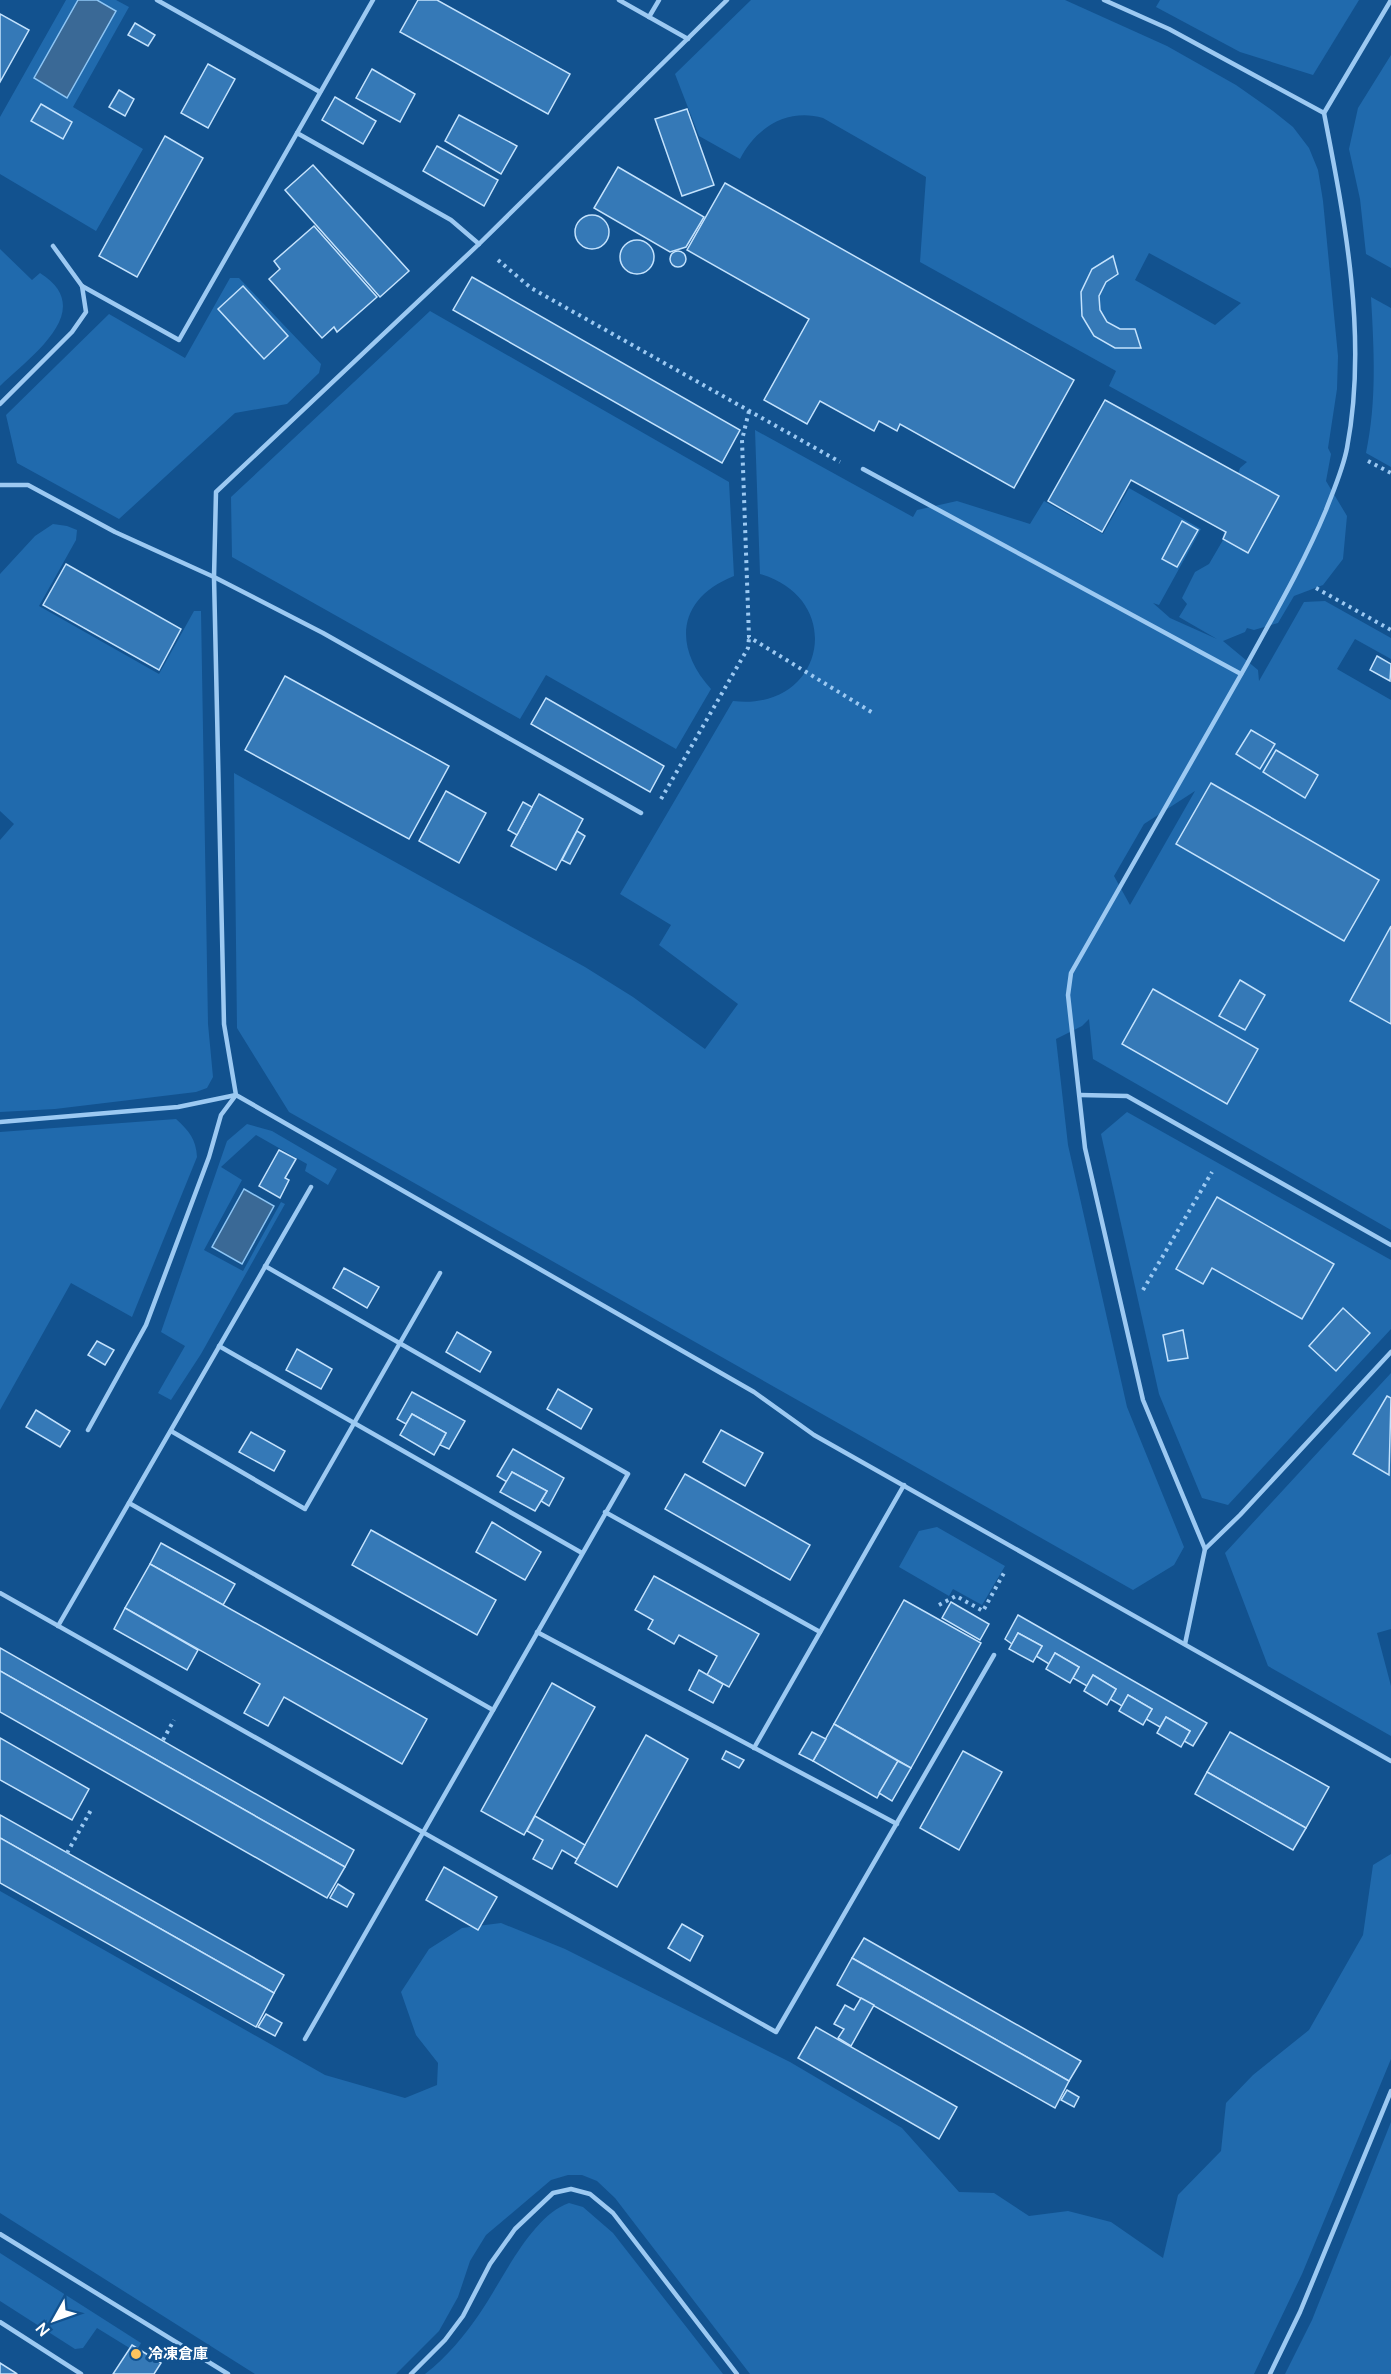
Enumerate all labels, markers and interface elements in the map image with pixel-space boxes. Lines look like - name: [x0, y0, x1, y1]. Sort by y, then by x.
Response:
- north arrow: [24, 2290, 84, 2350]
- text: N: [30, 2318, 55, 2341]
- place label: 冷凍倉庫: [148, 2343, 208, 2364]
- marker: 冷凍倉庫: [129, 2347, 143, 2361]

